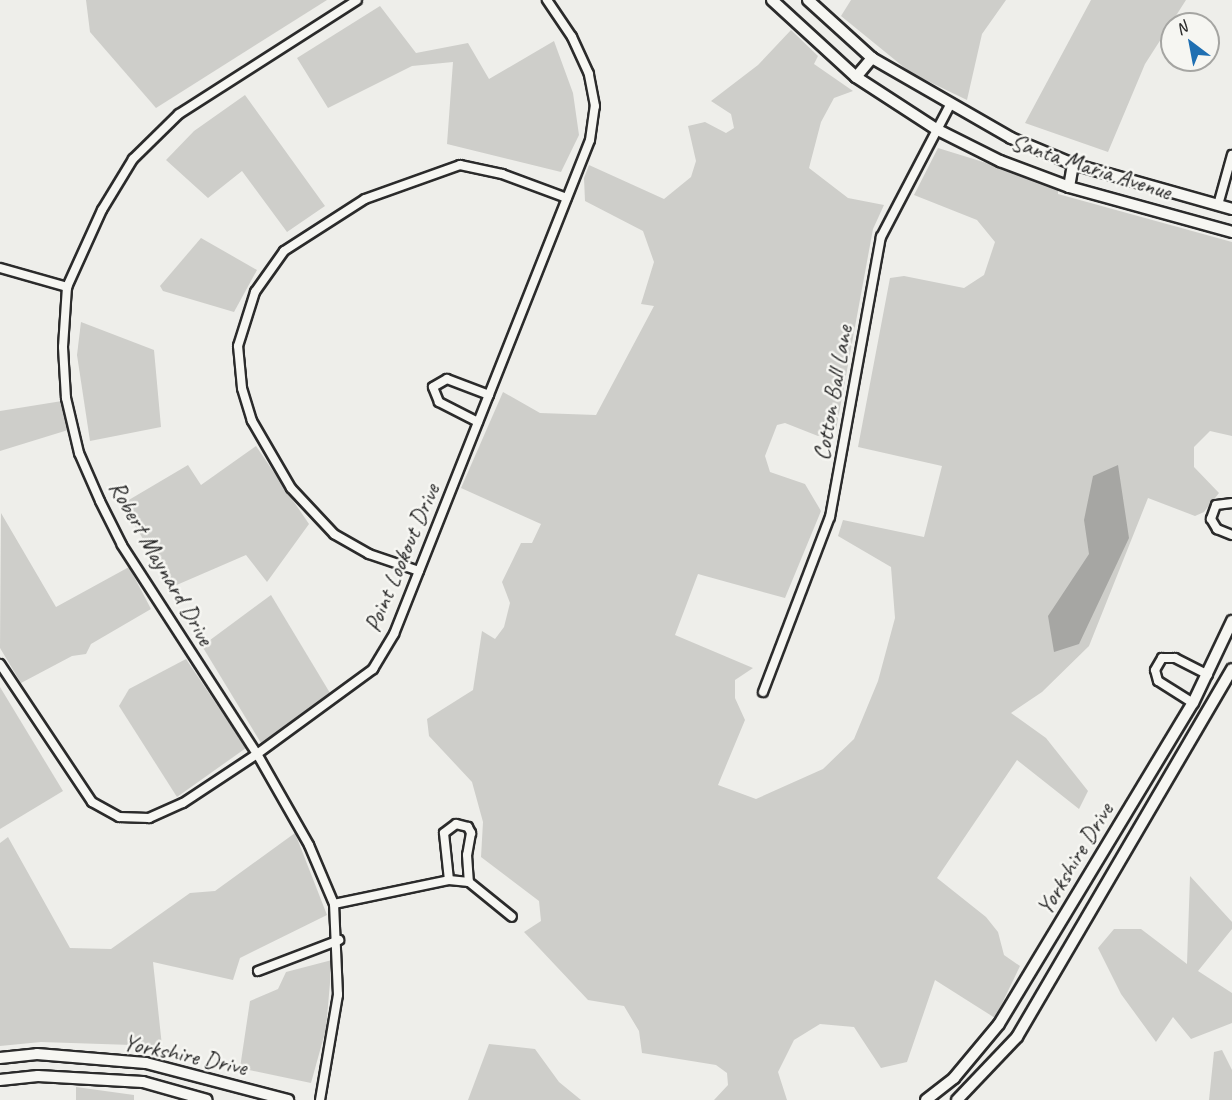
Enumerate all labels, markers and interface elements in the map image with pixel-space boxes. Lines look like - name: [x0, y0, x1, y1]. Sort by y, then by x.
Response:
- north arrow: [1160, 12, 1220, 72]
- text: N: [1172, 17, 1191, 40]
- street label: Santa Maria Avenue: [1007, 127, 1175, 207]
- street label: Cotton Ball Lane: [807, 323, 859, 463]
- street label: Robert Maynard Drive: [102, 476, 220, 650]
- street label: Point Lookout Drive: [358, 480, 446, 636]
- street label: Yorkshire Drive: [1030, 798, 1120, 920]
- street label: Yorkshire Drive: [121, 1028, 249, 1082]

